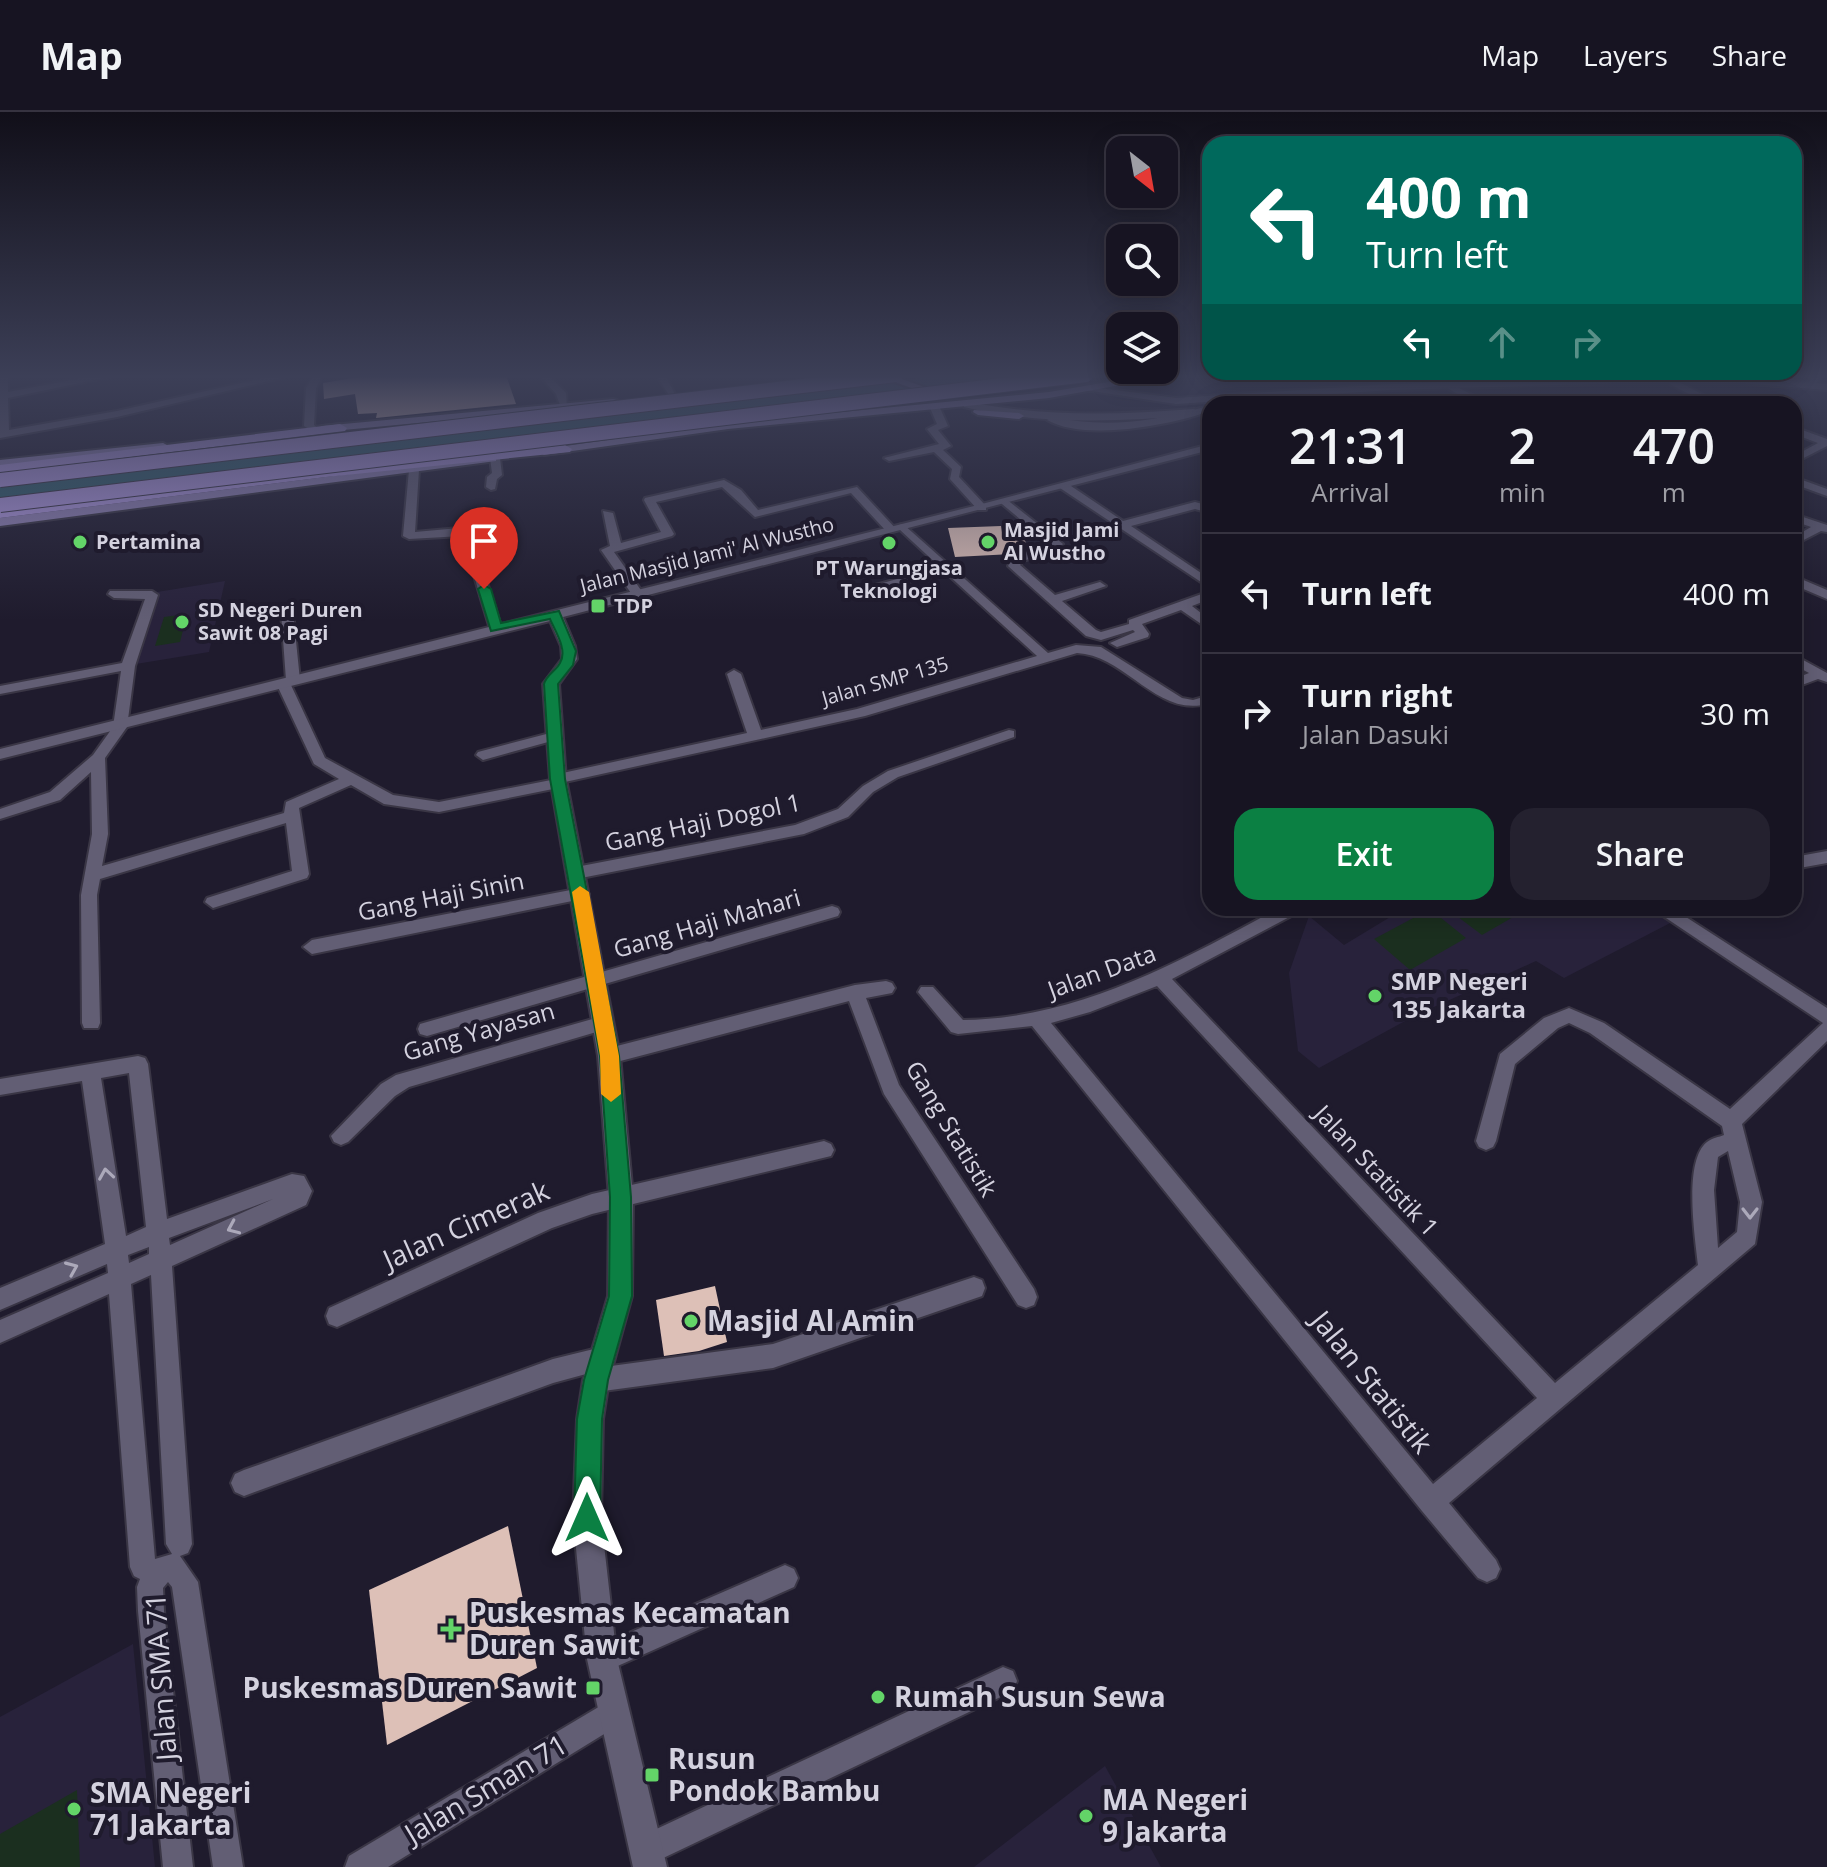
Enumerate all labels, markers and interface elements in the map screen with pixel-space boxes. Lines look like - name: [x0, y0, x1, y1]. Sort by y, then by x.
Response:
- text: Map: [40, 29, 123, 81]
- text: Map: [1481, 36, 1539, 74]
- text: Layers: [1583, 36, 1668, 74]
- text: Share: [1712, 36, 1787, 74]
- north arrow: [1106, 136, 1178, 208]
- map controls: [1106, 136, 1178, 384]
- text: 400 m: [1366, 158, 1532, 234]
- icon: left: [1234, 168, 1338, 272]
- button: search: [1106, 224, 1178, 296]
- text: Turn left: [1366, 230, 1508, 279]
- button: layers: [1106, 312, 1178, 384]
- icon: left: [1396, 320, 1440, 364]
- icon: ahead: [1480, 320, 1524, 364]
- icon: right: [1564, 320, 1608, 364]
- text: 21:31: [1289, 413, 1412, 478]
- text: 2: [1509, 413, 1536, 478]
- text: 470: [1633, 413, 1715, 478]
- text: Arrival: [1311, 474, 1390, 510]
- text: min: [1499, 474, 1546, 510]
- text: m: [1662, 474, 1686, 510]
- pin: [450, 507, 518, 589]
- street label: Jalan Masjid Jami' Al Wustho: [575, 510, 837, 600]
- place label: Masjid Jami Al Wustho: [1004, 516, 1119, 566]
- icon: arrive: [462, 519, 506, 563]
- place label: Pertamina: [96, 528, 201, 555]
- marker: Pertamina: [71, 533, 89, 551]
- marker: Masjid Jami Al Wustho: [979, 533, 997, 551]
- marker: PT Warungjasa Teknologi: [880, 534, 898, 552]
- place label: PT Warungjasa Teknologi: [815, 554, 963, 604]
- icon: left: [1234, 571, 1278, 615]
- text: Turn left: [1302, 573, 1432, 614]
- text: 400 m: [1683, 573, 1770, 614]
- place label: TDP: [614, 592, 653, 619]
- place label: SD Negeri Duren Sawit 08 Pagi: [198, 596, 363, 646]
- marker: TDP: [589, 597, 607, 615]
- marker: SD Negeri Duren Sawit 08 Pagi: [173, 613, 191, 631]
- street label: Jalan SMP 135: [816, 650, 951, 712]
- text: Turn right: [1302, 675, 1453, 716]
- icon: right: [1234, 691, 1278, 735]
- text: 30 m: [1700, 693, 1770, 734]
- text: Jalan Dasuki: [1302, 716, 1449, 752]
- street label: Gang Haji Dogol 1: [602, 785, 804, 858]
- button: Exit: [1234, 808, 1494, 900]
- button: Share: [1510, 808, 1770, 900]
- street label: Gang Haji Sinin: [355, 863, 527, 928]
- street label: Gang Haji Mahari: [609, 880, 804, 965]
- street label: Jalan Data: [1041, 936, 1160, 1006]
- place label: SMP Negeri 135 Jakarta: [1391, 964, 1528, 1025]
- marker: SMP Negeri 135 Jakarta: [1366, 987, 1384, 1005]
- street label: Gang Yayasan: [399, 993, 558, 1068]
- street label: Gang Statistik: [899, 1054, 1006, 1203]
- street label: Jalan Statistik 1: [1306, 1096, 1447, 1243]
- one-way arrow: [98, 1167, 115, 1181]
- street label: Jalan Cimerak: [374, 1170, 555, 1279]
- one-way arrow: [1741, 1207, 1759, 1220]
- one-way arrow: [227, 1218, 241, 1234]
- one-way arrow: [64, 1262, 78, 1278]
- street label: Jalan Statistik: [1302, 1300, 1442, 1461]
- place label: Masjid Al Amin: [707, 1301, 915, 1339]
- marker: Masjid Al Amin: [682, 1312, 700, 1330]
- position arrow: [545, 1476, 629, 1560]
- street label: Jalan SMA 71: [135, 1592, 185, 1765]
- place label: Puskesmas Kecamatan Duren Sawit: [469, 1593, 791, 1663]
- marker: Puskesmas Kecamatan Duren Sawit: [440, 1618, 462, 1640]
- place label: Puskesmas Duren Sawit: [243, 1668, 577, 1706]
- place label: Rumah Susun Sewa: [894, 1677, 1166, 1715]
- marker: Puskesmas Duren Sawit: [584, 1679, 602, 1697]
- marker: Rumah Susun Sewa: [869, 1688, 887, 1706]
- street label: Jalan Sman 71: [395, 1725, 574, 1853]
- place label: Rusun Pondok Bambu: [668, 1739, 880, 1809]
- marker: Rusun Pondok Bambu: [643, 1766, 661, 1784]
- place label: SMA Negeri 71 Jakarta: [90, 1773, 251, 1843]
- place label: MA Negeri 9 Jakarta: [1102, 1780, 1248, 1850]
- marker: SMA Negeri 71 Jakarta: [65, 1800, 83, 1818]
- marker: MA Negeri 9 Jakarta: [1077, 1807, 1095, 1825]

